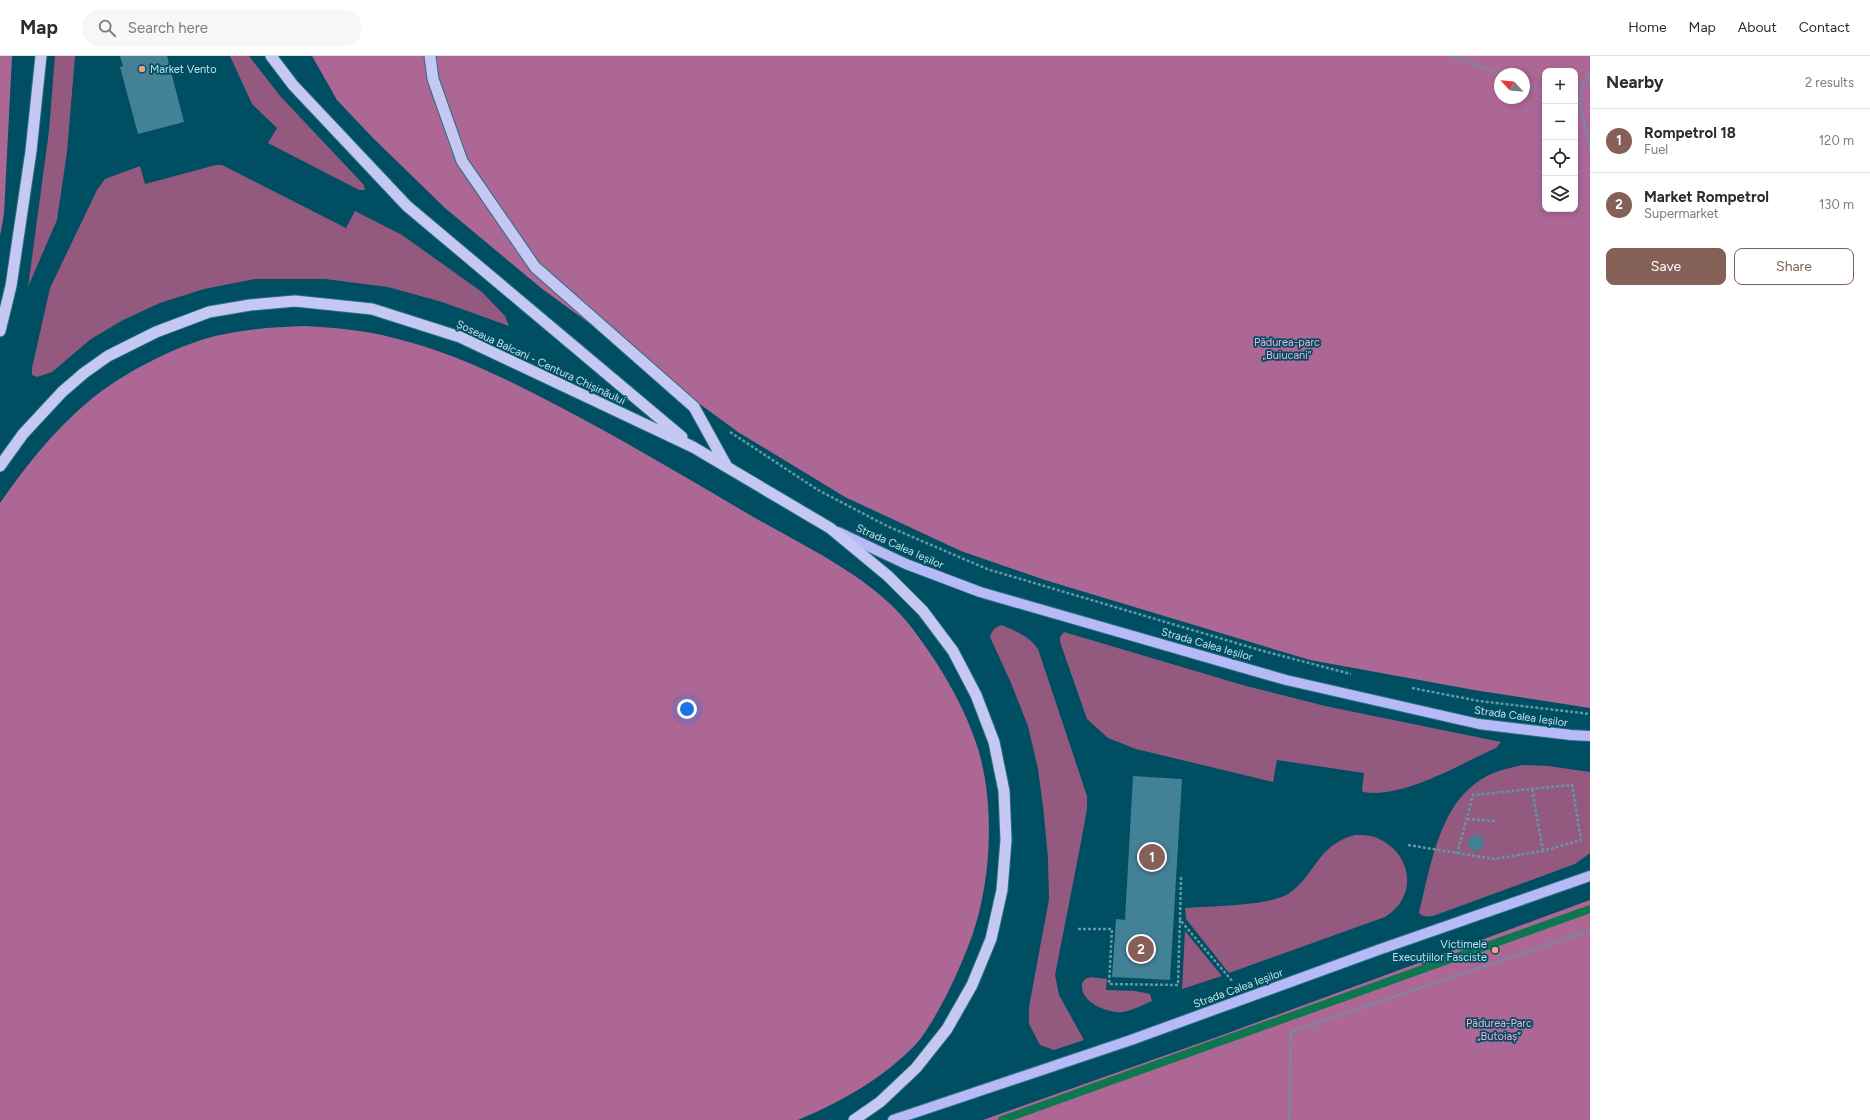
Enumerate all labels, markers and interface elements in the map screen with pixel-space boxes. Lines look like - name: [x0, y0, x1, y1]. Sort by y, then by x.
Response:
- search box: [82, 10, 362, 46]
- text: Map: [20, 16, 58, 39]
- icon: search: [96, 17, 118, 39]
- text: Search here: [128, 19, 208, 37]
- text: Home: [1628, 19, 1667, 36]
- text: Map: [1689, 19, 1716, 36]
- text: About: [1738, 19, 1777, 36]
- text: Contact: [1799, 19, 1850, 36]
- place label: Market Vento: [150, 63, 217, 76]
- marker: Market Vento: [137, 64, 147, 74]
- north arrow: [1494, 68, 1530, 104]
- map controls: [1542, 68, 1578, 212]
- button: +: [1542, 68, 1578, 104]
- text: Nearby: [1606, 72, 1664, 92]
- text: 2 results: [1805, 75, 1854, 90]
- button: −: [1542, 104, 1578, 140]
- text: Rompetrol 18: [1644, 124, 1736, 142]
- text: 1: [1616, 133, 1622, 148]
- text: 120 m: [1819, 133, 1854, 148]
- button: locate: [1542, 140, 1578, 176]
- text: Fuel: [1644, 142, 1668, 157]
- button: layers: [1542, 176, 1578, 212]
- text: Market Rompetrol: [1644, 188, 1769, 206]
- text: 2: [1615, 197, 1623, 212]
- text: 130 m: [1819, 197, 1854, 212]
- text: Supermarket: [1644, 206, 1719, 221]
- button: Save: [1606, 248, 1726, 285]
- button: Share: [1734, 248, 1854, 285]
- street label: Șoseaua Balcani - Centura Chișinăului: [454, 317, 627, 407]
- park label: Pădurea-parc „Buiucani”: [1254, 336, 1320, 362]
- street label: Strada Calea Ieșilor: [854, 521, 946, 572]
- street label: Strada Calea Ieșilor: [1160, 625, 1254, 664]
- your location: [677, 699, 697, 719]
- street label: Strada Calea Ieșilor: [1473, 703, 1569, 730]
- pin: 1: [1139, 842, 1165, 872]
- pin: 2: [1128, 934, 1154, 964]
- place label: Victimele Execuțiilor Fasciste: [1392, 938, 1487, 964]
- marker: Victimele Execuțiilor Fasciste: [1490, 945, 1500, 955]
- street label: Strada Calea Ieșilor: [1192, 966, 1285, 1011]
- park label: Pădurea-Parc „Butoiaș”: [1466, 1017, 1532, 1043]

